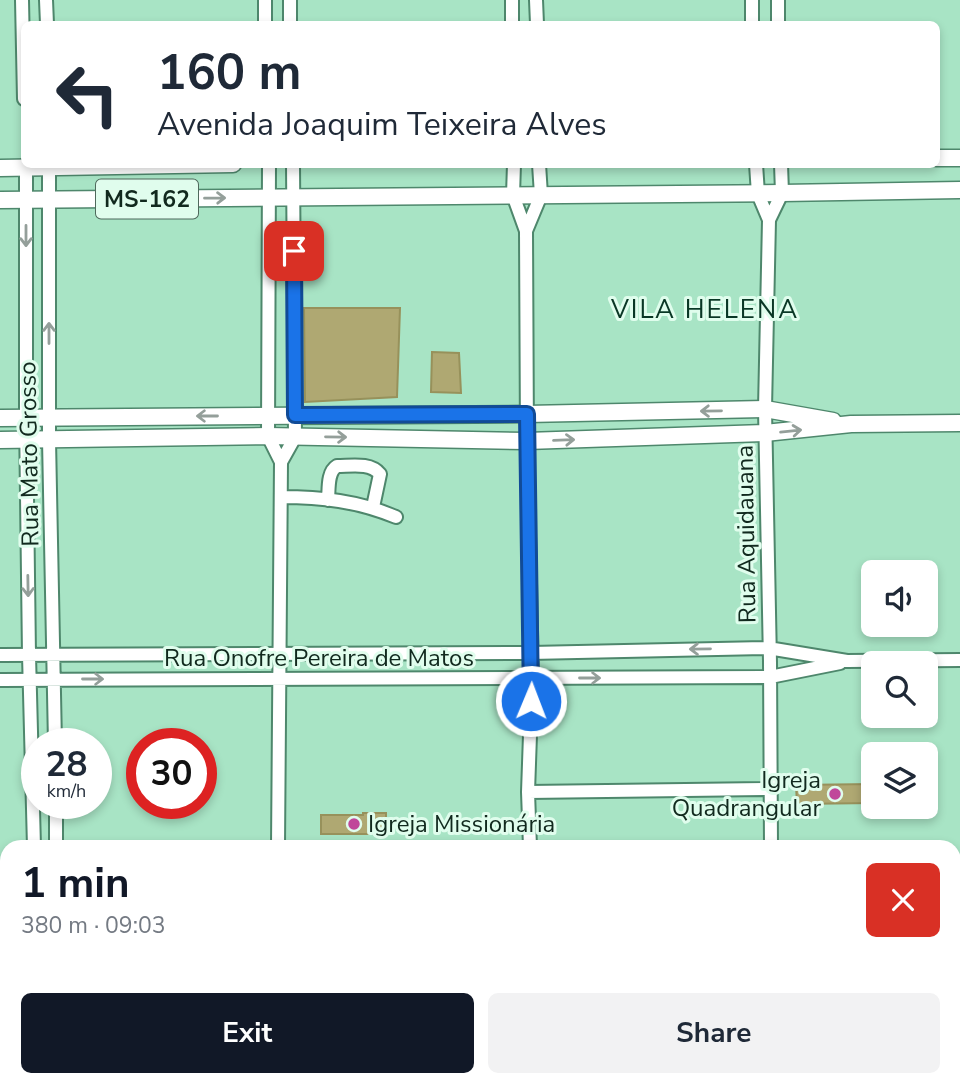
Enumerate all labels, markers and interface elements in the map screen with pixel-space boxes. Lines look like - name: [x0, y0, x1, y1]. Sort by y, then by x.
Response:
- text: 160 m: [157, 39, 301, 106]
- icon: left: [42, 49, 133, 140]
- text: Avenida Joaquim Teixeira Alves: [157, 103, 607, 146]
- road number: MS-162: [96, 180, 198, 218]
- one-way arrow: [203, 191, 226, 205]
- pin: [264, 221, 324, 281]
- one-way arrow: [19, 224, 33, 247]
- icon: arrive: [275, 232, 313, 270]
- district label: VILA HELENA: [610, 292, 799, 327]
- one-way arrow: [42, 321, 56, 344]
- street label: Rua Mato Grosso: [11, 361, 47, 547]
- one-way arrow: [700, 404, 723, 417]
- one-way arrow: [196, 409, 219, 423]
- one-way arrow: [779, 424, 802, 437]
- one-way arrow: [325, 431, 348, 444]
- one-way arrow: [552, 434, 575, 447]
- street label: Rua Aquidauana: [728, 445, 764, 623]
- map controls: [861, 560, 938, 819]
- button: sound: [861, 560, 938, 637]
- one-way arrow: [21, 574, 35, 597]
- street label: Rua Onofre Pereira de Matos: [164, 642, 474, 674]
- one-way arrow: [689, 643, 712, 656]
- button: search: [861, 651, 938, 728]
- position arrow: [494, 664, 568, 738]
- one-way arrow: [578, 671, 601, 685]
- one-way arrow: [81, 672, 104, 686]
- speed limit sign: 30: [126, 728, 217, 819]
- text: 28: [45, 741, 88, 788]
- button: layers: [861, 742, 938, 819]
- place label: Igreja Quadrangular: [672, 764, 821, 824]
- text: km/h: [47, 779, 86, 803]
- marker: Igreja Quadrangular: [827, 786, 843, 802]
- place label: Igreja Missionária: [368, 808, 555, 840]
- marker: Igreja Missionária: [346, 816, 362, 832]
- text: 1 min: [21, 855, 130, 912]
- button: close: [866, 863, 940, 937]
- text: 380 m · 09:03: [21, 910, 166, 941]
- button: Exit: [21, 993, 474, 1073]
- button: Share: [488, 993, 940, 1073]

